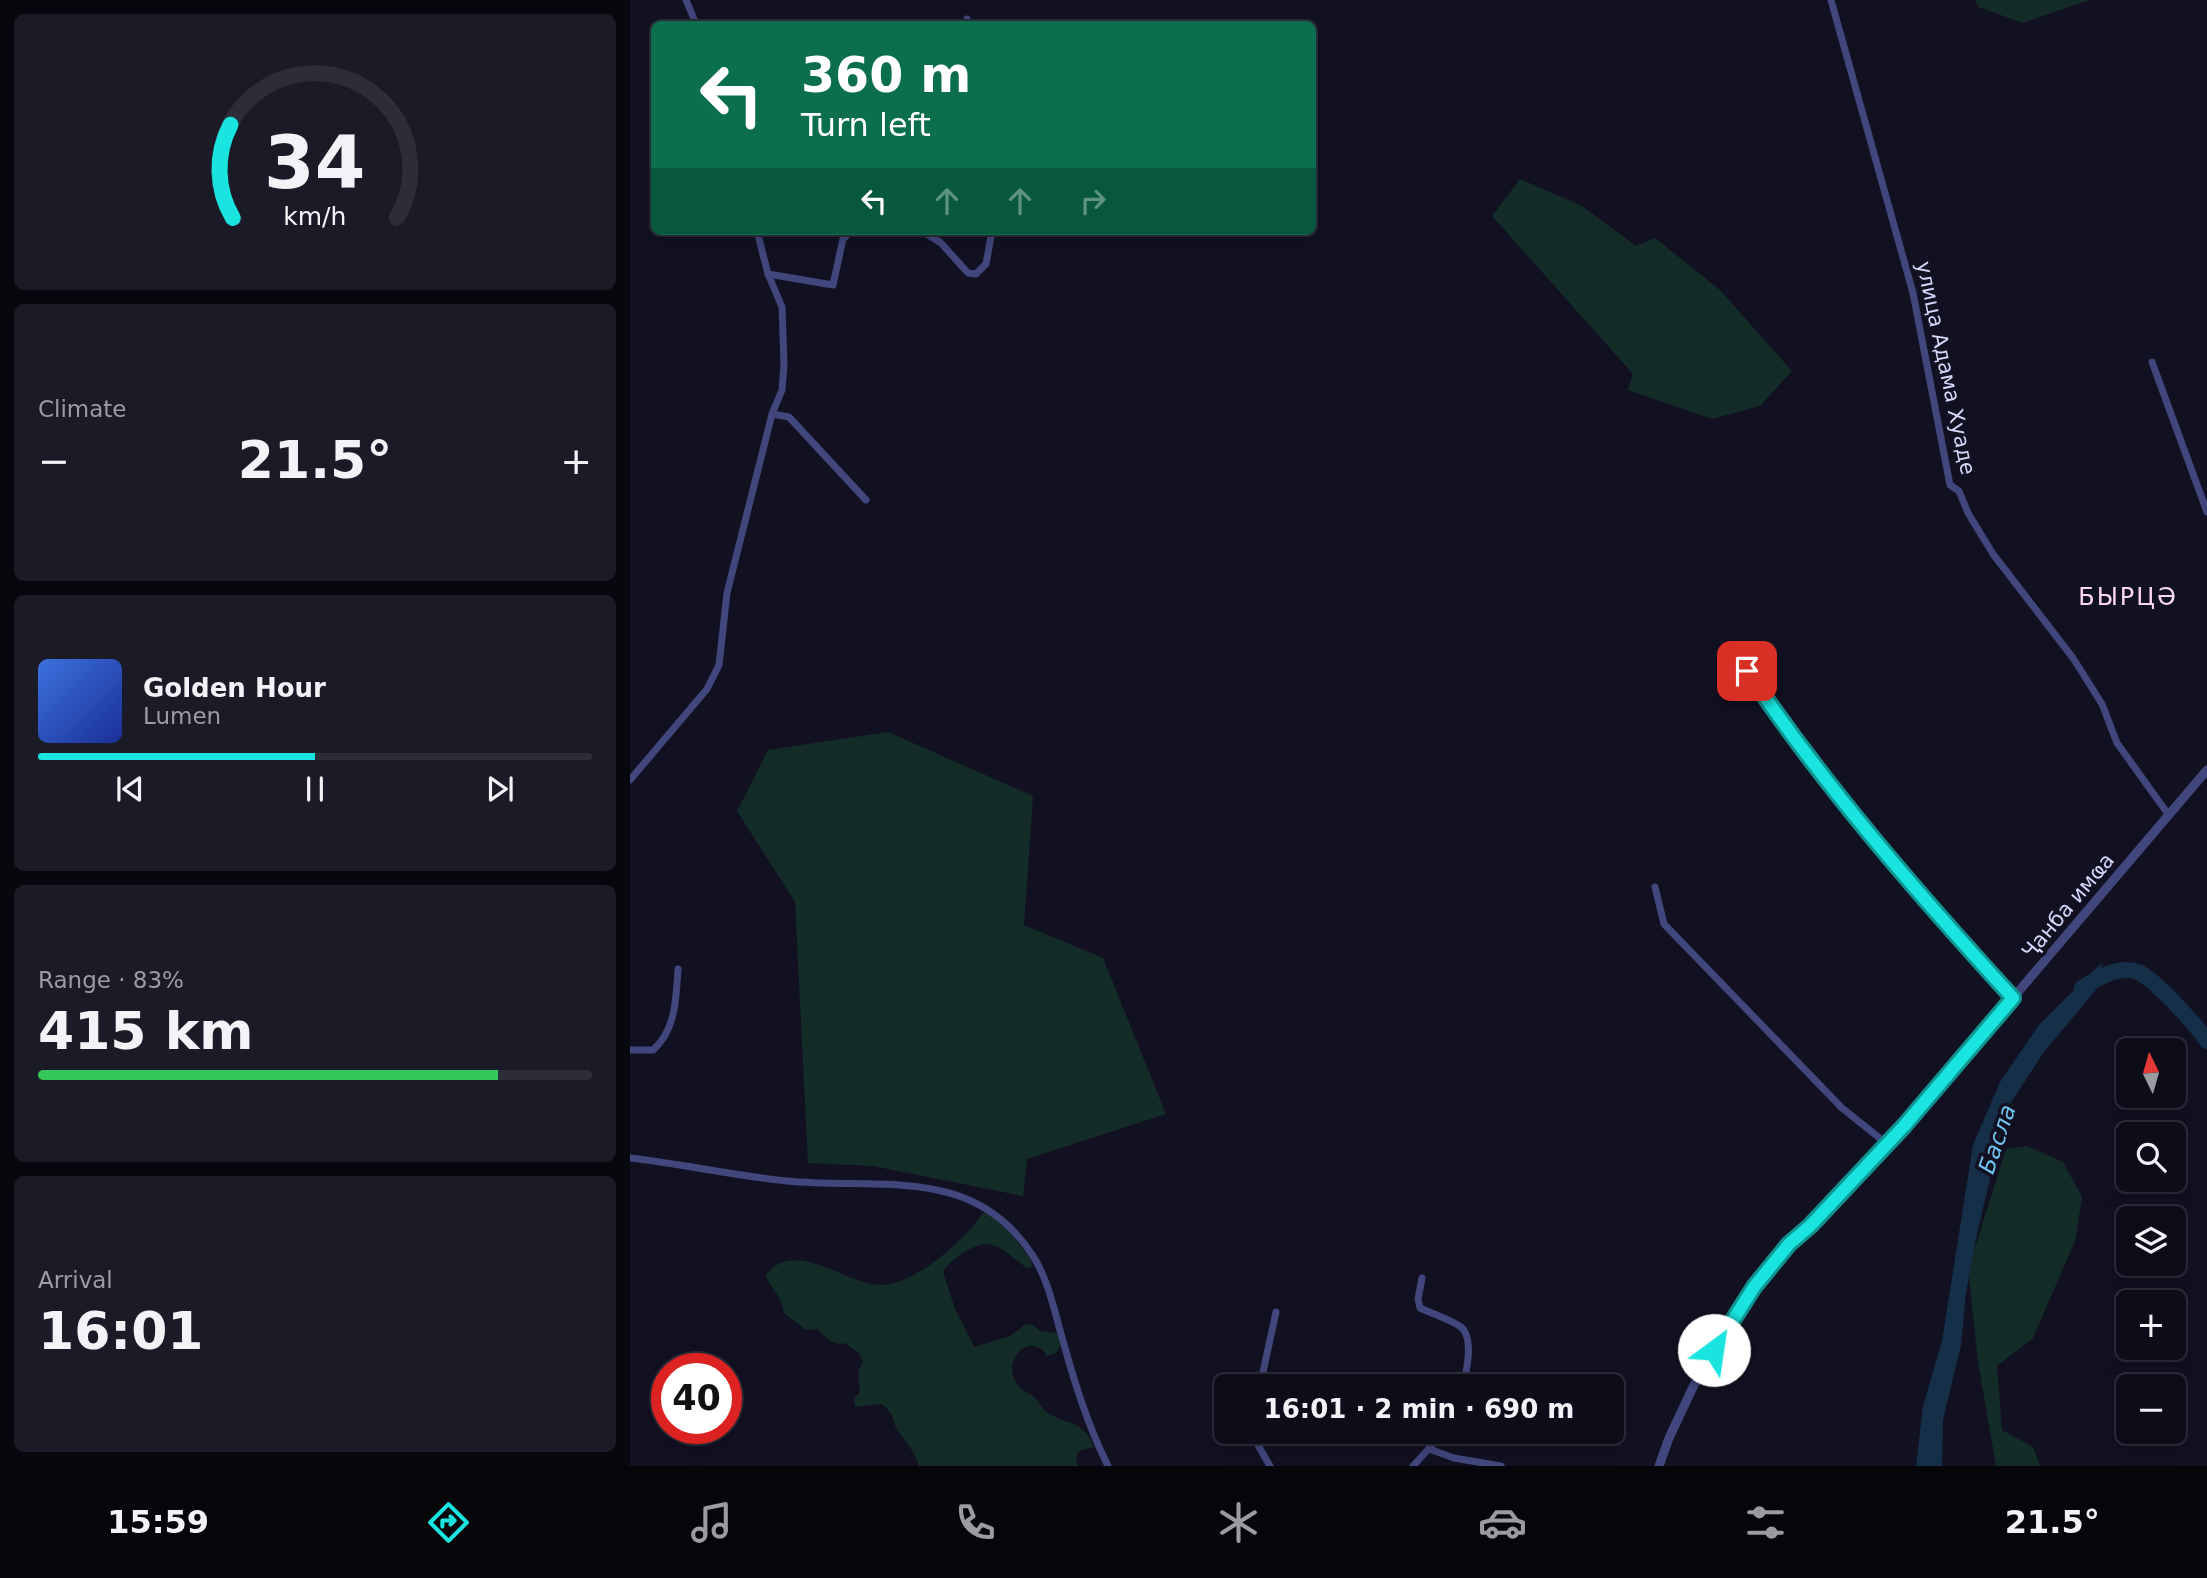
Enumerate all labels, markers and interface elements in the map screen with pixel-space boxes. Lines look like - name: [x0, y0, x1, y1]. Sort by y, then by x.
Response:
- text: 360 m: [801, 47, 971, 104]
- icon: left: [686, 49, 777, 140]
- text: Turn left: [801, 106, 931, 144]
- text: 34: [264, 121, 366, 206]
- icon: left: [855, 182, 893, 220]
- icon: ahead: [928, 182, 966, 220]
- icon: ahead: [1001, 182, 1039, 220]
- icon: right: [1074, 182, 1112, 220]
- text: km/h: [283, 202, 347, 231]
- street label: улица Адама Хуаде: [1912, 259, 1980, 477]
- text: Climate: [38, 396, 127, 422]
- text: 21.5°: [238, 430, 392, 490]
- text: −: [38, 439, 70, 483]
- text: +: [560, 439, 592, 483]
- district label: БЫРЦӘ: [2078, 583, 2178, 611]
- pin: [1717, 641, 1777, 701]
- icon: arrive: [1728, 652, 1766, 690]
- text: Golden Hour: [143, 673, 326, 703]
- text: Lumen: [143, 703, 221, 729]
- icon: previous: [111, 770, 149, 808]
- icon: pause: [296, 770, 334, 808]
- icon: next: [481, 770, 519, 808]
- street label: Ҷанба имҩа: [2017, 848, 2119, 964]
- text: Range · 83%: [38, 967, 184, 993]
- text: 415 km: [38, 1001, 253, 1061]
- north arrow: [2116, 1038, 2186, 1108]
- map controls: [2116, 1038, 2186, 1444]
- water label: Басла: [1973, 1101, 2021, 1177]
- button: search: [2116, 1122, 2186, 1192]
- button: layers: [2116, 1206, 2186, 1276]
- text: Arrival: [38, 1267, 113, 1293]
- button: +: [2116, 1290, 2186, 1360]
- text: 16:01: [38, 1301, 204, 1361]
- position arrow: [1677, 1313, 1751, 1387]
- speed limit sign: 40: [651, 1353, 742, 1444]
- button: −: [2116, 1374, 2186, 1444]
- text: 16:01 · 2 min · 690 m: [1264, 1394, 1574, 1424]
- icon: directions: [424, 1498, 473, 1547]
- icon: music: [687, 1498, 736, 1547]
- icon: phone: [951, 1498, 1000, 1547]
- icon: climate: [1214, 1498, 1263, 1547]
- icon: car: [1478, 1498, 1527, 1547]
- icon: filters: [1741, 1498, 1790, 1547]
- text: 15:59: [107, 1503, 209, 1541]
- text: 21.5°: [2005, 1503, 2100, 1541]

